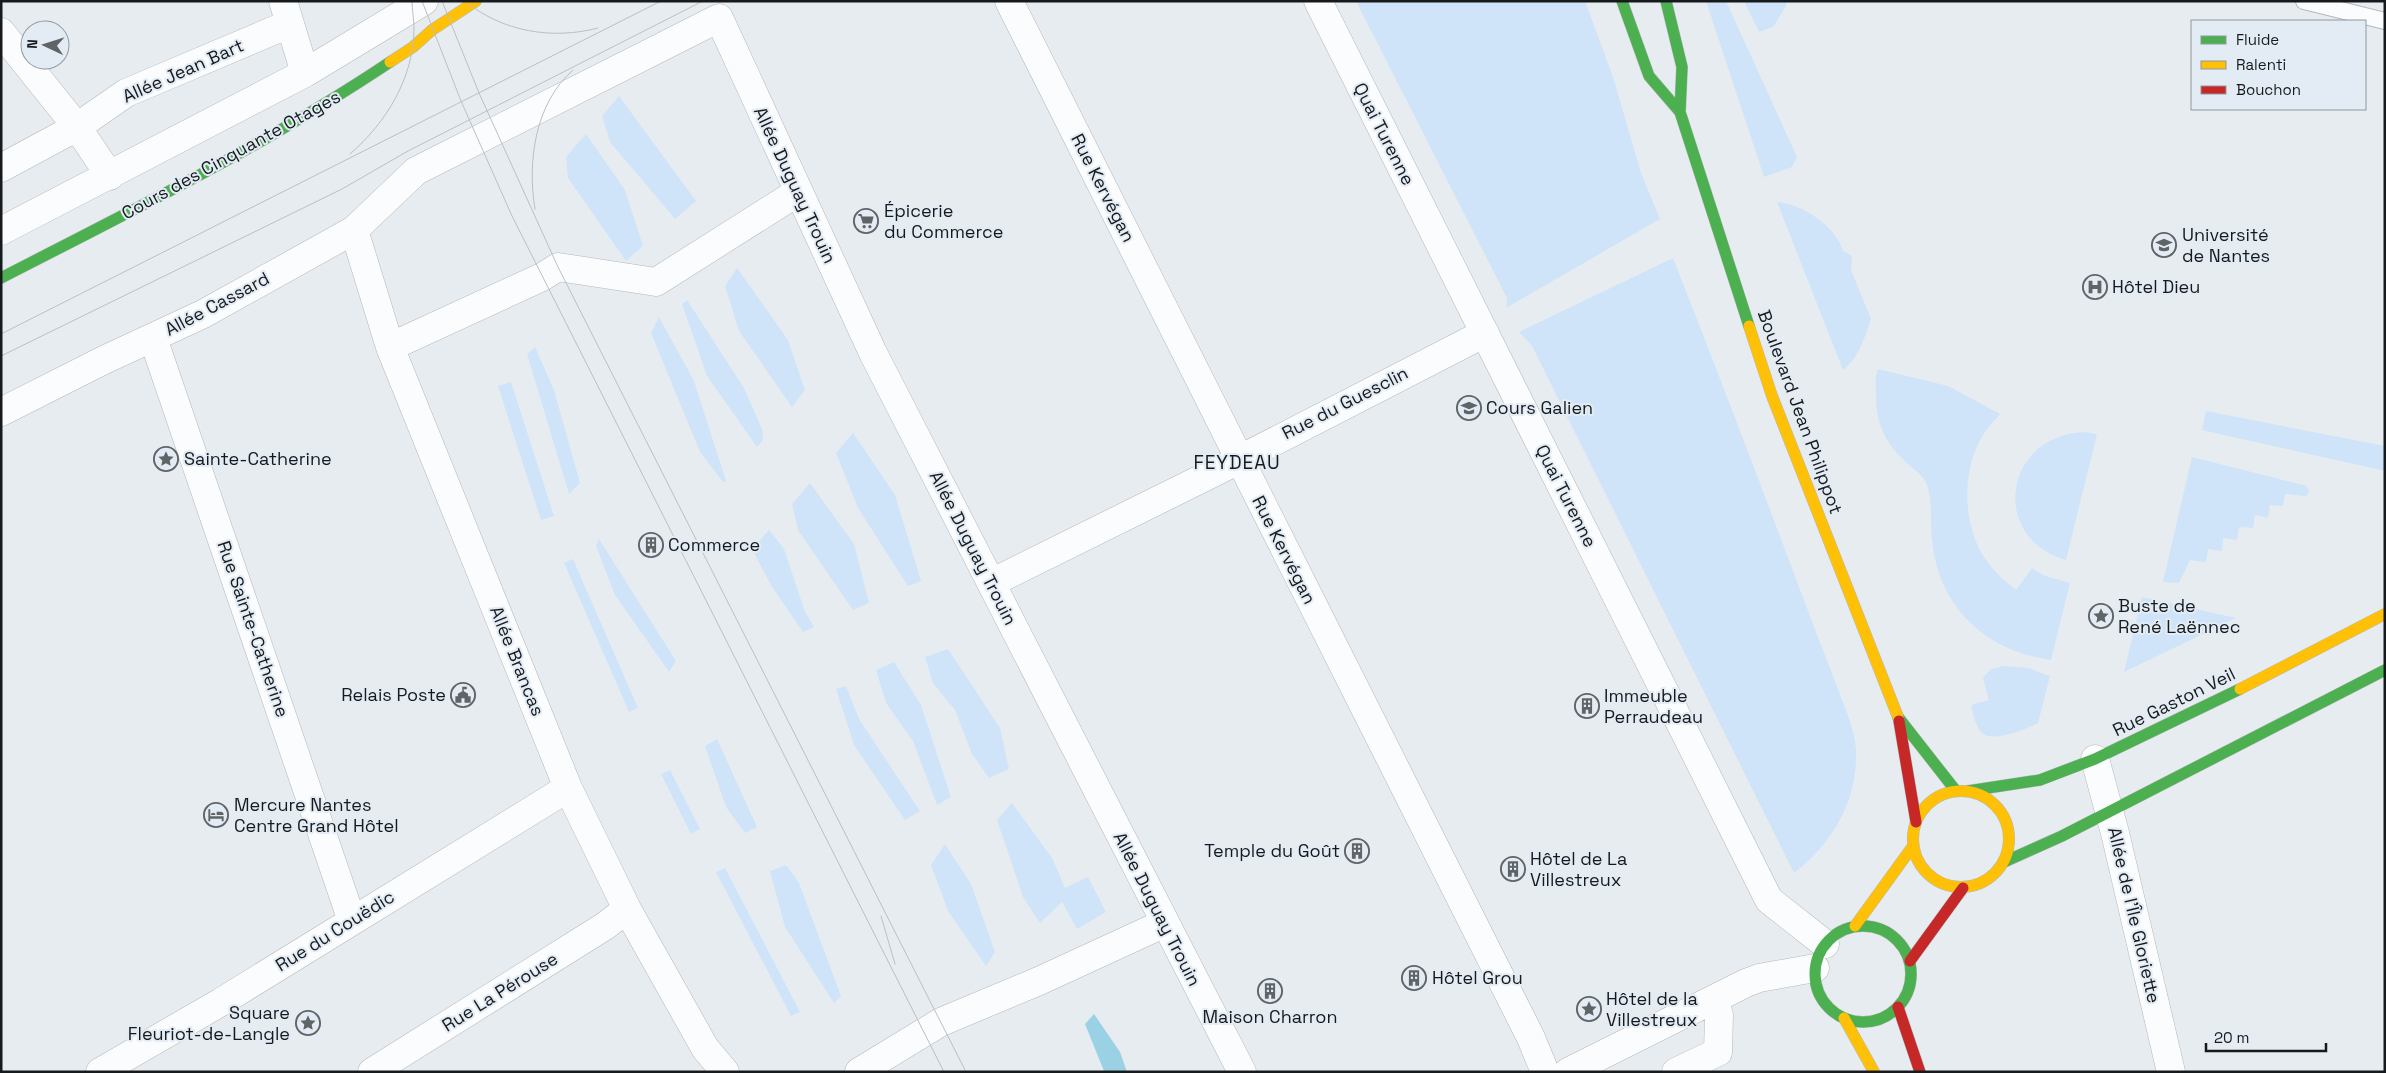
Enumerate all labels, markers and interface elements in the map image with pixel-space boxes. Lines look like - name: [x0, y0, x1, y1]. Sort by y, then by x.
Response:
- north arrow: [20, 20, 70, 70]
- legend: [2191, 20, 2366, 110]
- text: Fluide: [2236, 30, 2279, 49]
- street label: Allée Jean Bart: [119, 34, 247, 108]
- text: N: [23, 39, 41, 49]
- text: Ralenti: [2236, 55, 2286, 74]
- street label: Quai Turenne: [1349, 79, 1420, 189]
- text: Bouchon: [2236, 80, 2301, 99]
- street label: Cours des Cinquante Otages: [117, 85, 344, 224]
- street label: Allée Duguay Trouin: [749, 103, 842, 267]
- street label: Rue Kervégan: [1066, 130, 1141, 246]
- place label: Épicerie du Commerce: [884, 199, 1003, 243]
- supermarket icon: Épicerie du Commerce: [853, 208, 879, 234]
- place label: Université de Nantes: [2182, 223, 2270, 267]
- school or university icon: Université de Nantes: [2151, 232, 2177, 258]
- street label: Allée Cassard: [160, 266, 273, 341]
- hospital icon: Hôtel Dieu: [2082, 274, 2108, 300]
- place label: Hôtel Dieu: [2112, 275, 2200, 298]
- street label: Boulevard Jean Philippot: [1753, 307, 1848, 517]
- street label: Rue du Guesclin: [1278, 361, 1412, 444]
- school or university icon: Cours Galien: [1456, 395, 1482, 421]
- place label: Cours Galien: [1486, 396, 1593, 419]
- street label: Quai Turenne: [1531, 441, 1602, 551]
- place icon: Sainte-Catherine: [153, 446, 179, 472]
- place label: Sainte-Catherine: [184, 447, 332, 470]
- district label: FEYDEAU: [1193, 450, 1281, 475]
- street label: Allée Duguay Trouin: [925, 467, 1022, 629]
- street label: Rue Kervégan: [1247, 492, 1322, 608]
- building icon: Commerce: [638, 532, 664, 558]
- place label: Commerce: [668, 533, 760, 556]
- street label: Rue Sainte-Catherine: [212, 538, 294, 720]
- place label: Buste de René Laënnec: [2118, 594, 2240, 638]
- street label: Allée Brancas: [485, 603, 550, 719]
- place icon: Buste de René Laënnec: [2088, 603, 2114, 629]
- street label: Rue Gaston Veil: [2109, 662, 2239, 741]
- public building icon: Relais Poste: [450, 682, 476, 708]
- place label: Relais Poste: [341, 683, 446, 706]
- place label: Immeuble Perraudeau: [1604, 684, 1703, 728]
- building icon: Immeuble Perraudeau: [1574, 693, 1600, 719]
- place label: Mercure Nantes Centre Grand Hôtel: [234, 793, 399, 837]
- hotel icon: Mercure Nantes Centre Grand Hôtel: [203, 802, 229, 828]
- street label: Allée de l'Île Gloriette: [2103, 825, 2166, 1005]
- street label: Allée Duguay Trouin: [1109, 828, 1206, 990]
- building icon: Temple du Goût: [1344, 838, 1370, 864]
- place label: Temple du Goût: [1204, 839, 1340, 862]
- place label: Hôtel de La Villestreux: [1530, 847, 1627, 891]
- building icon: Hôtel de La Villestreux: [1500, 856, 1526, 882]
- street label: Rue du Couëdic: [271, 885, 399, 976]
- street label: Rue La Pérouse: [438, 947, 562, 1036]
- building icon: Hôtel Grou: [1401, 965, 1427, 991]
- place label: Hôtel Grou: [1432, 966, 1523, 989]
- building icon: Maison Charron: [1257, 978, 1283, 1004]
- place label: Hôtel de la Villestreux: [1606, 987, 1698, 1031]
- place icon: Hôtel de la Villestreux: [1576, 996, 1602, 1022]
- place label: Square Fleuriot-de-Langle: [128, 1001, 290, 1045]
- place label: Maison Charron: [1203, 1005, 1337, 1028]
- place icon: Square Fleuriot-de-Langle: [295, 1010, 321, 1036]
- scale bar: [2206, 1020, 2326, 1052]
- text: 20 m: [2214, 1028, 2249, 1047]

